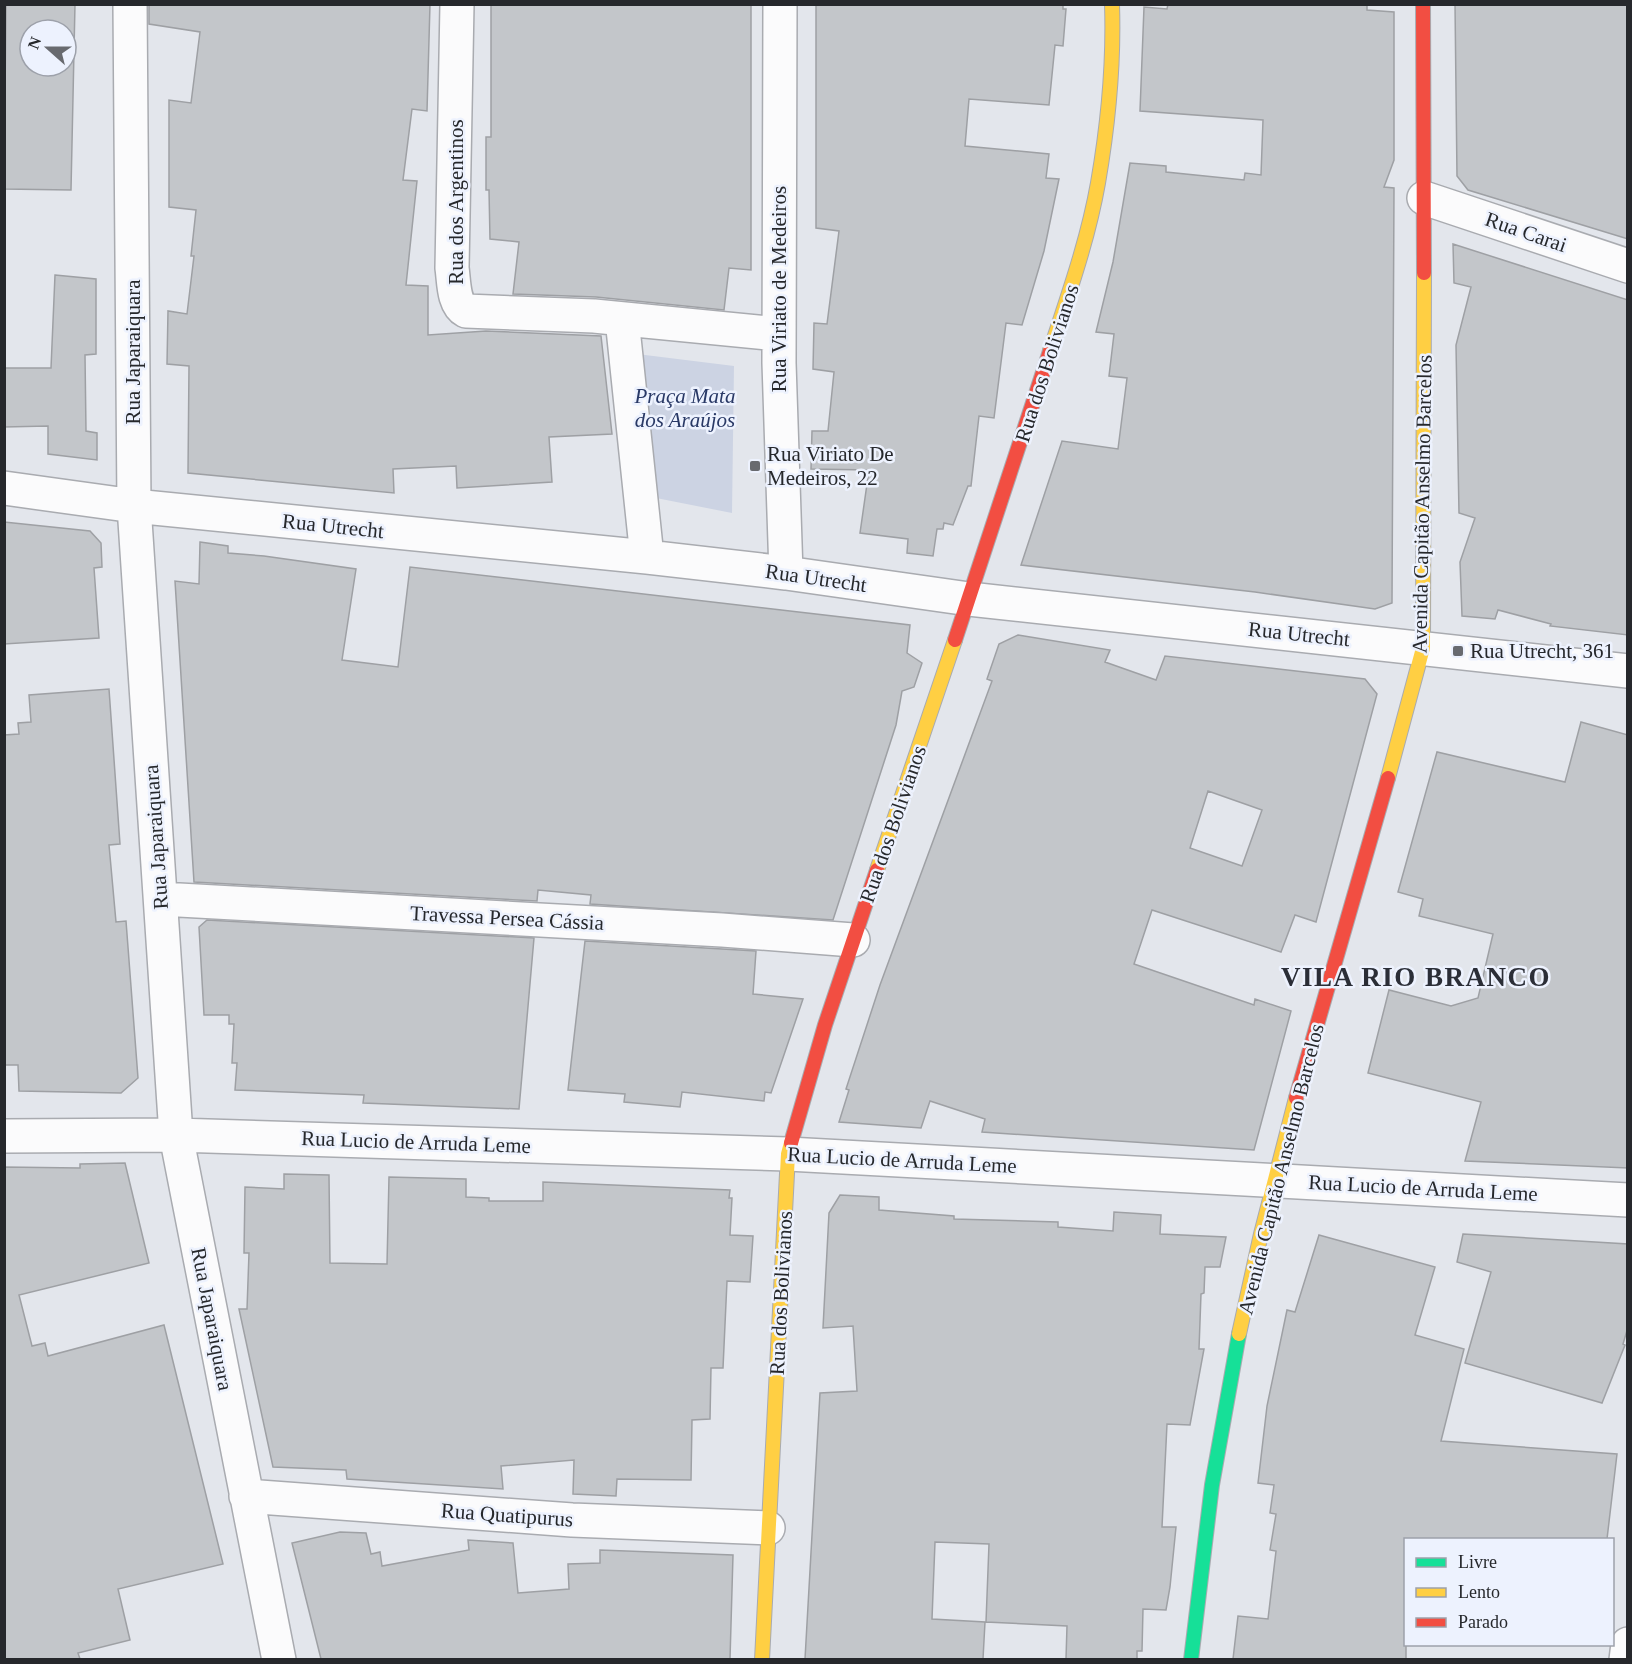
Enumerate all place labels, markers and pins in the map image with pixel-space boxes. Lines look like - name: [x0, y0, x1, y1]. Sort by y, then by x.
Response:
- place label: Rua Viriato De Medeiros, 22: [767, 442, 894, 490]
- marker: Rua Viriato De Medeiros, 22: [748, 459, 762, 473]
- place label: Rua Utrecht, 361: [1470, 639, 1614, 663]
- marker: Rua Utrecht, 361: [1451, 644, 1465, 658]

